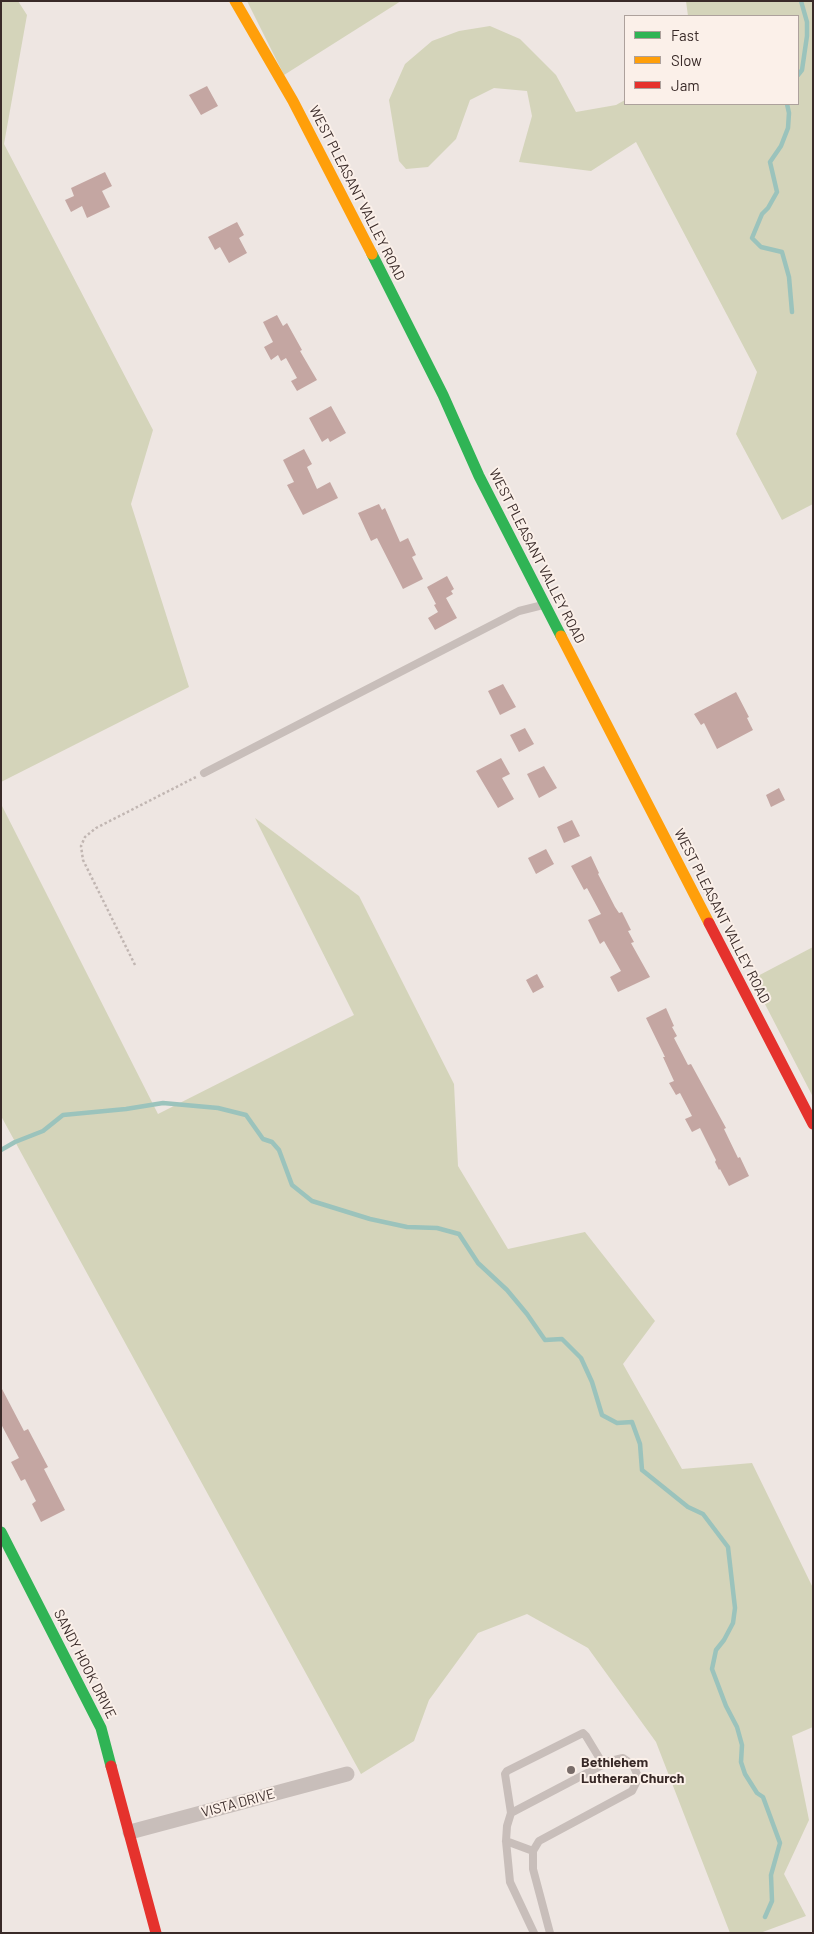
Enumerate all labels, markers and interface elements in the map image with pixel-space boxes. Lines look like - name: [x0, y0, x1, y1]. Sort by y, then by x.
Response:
- legend: [624, 15, 799, 105]
- text: Fast: [671, 26, 699, 44]
- text: Slow: [671, 51, 702, 69]
- text: Jam: [671, 76, 700, 94]
- street label: WEST PLEASANT VALLEY ROAD: [306, 103, 408, 283]
- street label: WEST PLEASANT VALLEY ROAD: [486, 466, 588, 646]
- street label: WEST PLEASANT VALLEY ROAD: [671, 826, 773, 1006]
- street label: SANDY HOOK DRIVE: [50, 1607, 120, 1721]
- place label: Bethlehem Lutheran Church: [581, 1754, 685, 1786]
- marker: Bethlehem Lutheran Church: [565, 1764, 577, 1776]
- street label: VISTA DRIVE: [199, 1785, 277, 1821]

